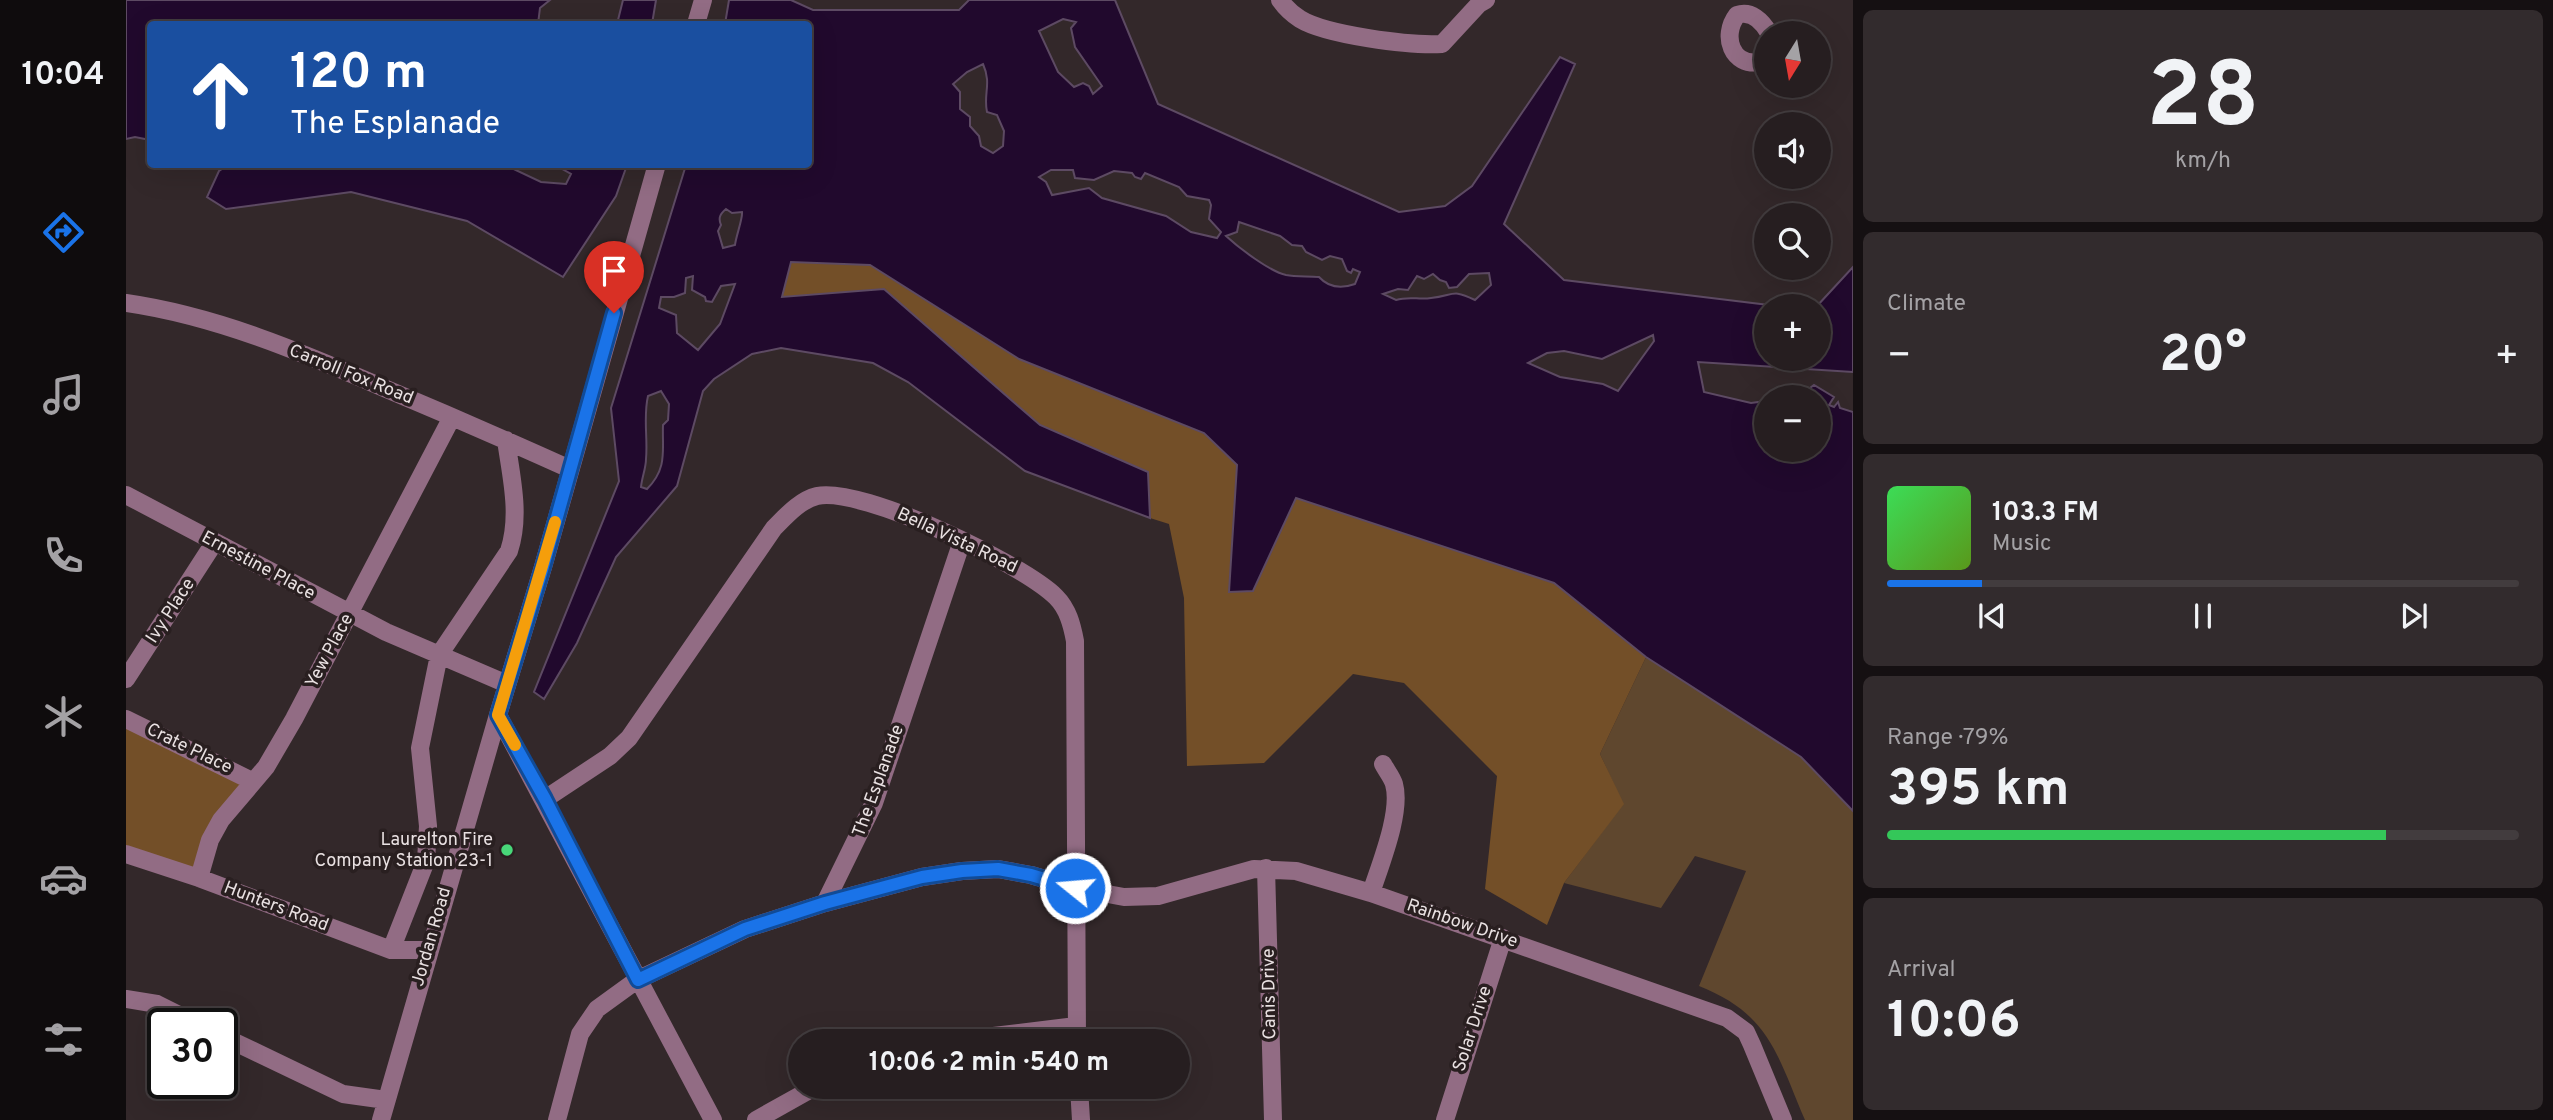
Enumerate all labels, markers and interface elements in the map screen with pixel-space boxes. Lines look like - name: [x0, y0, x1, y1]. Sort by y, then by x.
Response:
- north arrow: [1754, 21, 1830, 98]
- map controls: [1754, 21, 1831, 462]
- text: 120 m: [290, 44, 427, 106]
- text: 28: [2147, 44, 2259, 159]
- icon: ahead: [175, 49, 266, 140]
- text: 10:04: [21, 56, 105, 96]
- text: The Esplanade: [290, 105, 500, 145]
- button: sound: [1754, 112, 1831, 189]
- text: km/h: [2175, 147, 2231, 176]
- button: search: [1754, 203, 1831, 280]
- icon: directions: [39, 208, 88, 257]
- pin: [584, 241, 644, 313]
- icon: arrive: [595, 252, 633, 290]
- text: Climate: [1887, 290, 1966, 319]
- button: +: [1754, 294, 1831, 371]
- text: 20°: [2159, 324, 2247, 390]
- text: −: [1887, 333, 1912, 382]
- text: +: [2494, 333, 2519, 382]
- street label: Carroll Fox Road: [285, 340, 417, 410]
- icon: music: [39, 370, 88, 419]
- button: −: [1754, 385, 1831, 462]
- text: 103.3 FM: [1992, 497, 2099, 530]
- street label: Bella Vista Road: [893, 503, 1021, 579]
- street label: Ernestine Place: [197, 526, 319, 606]
- text: Music: [1992, 530, 2052, 559]
- icon: phone: [39, 531, 88, 580]
- street label: Ivy Place: [141, 574, 201, 648]
- icon: previous: [1973, 597, 2011, 635]
- icon: pause: [2184, 597, 2222, 635]
- icon: next: [2395, 597, 2433, 635]
- street label: Yew Place: [301, 610, 359, 692]
- icon: climate: [39, 692, 88, 741]
- street label: Crate Place: [142, 718, 236, 780]
- street label: The Esplanade: [848, 722, 910, 840]
- text: Range · 79%: [1887, 724, 2009, 753]
- text: 395 km: [1887, 758, 2070, 824]
- place label: Laurelton Fire Company Station 23-1: [314, 829, 493, 873]
- marker: Laurelton Fire Company Station 23-1: [499, 842, 515, 858]
- position arrow: [1038, 851, 1112, 925]
- icon: car: [39, 854, 88, 903]
- street label: Hunters Road: [220, 876, 332, 938]
- street label: Jordan Road: [407, 885, 457, 989]
- street label: Rainbow Drive: [1403, 894, 1521, 954]
- street label: Canis Drive: [1258, 948, 1282, 1040]
- text: Arrival: [1887, 956, 1956, 985]
- street label: Solar Drive: [1448, 983, 1498, 1075]
- text: 10:06: [1887, 990, 2021, 1056]
- speed limit sign: 30: [147, 1008, 238, 1099]
- icon: filters: [39, 1015, 88, 1064]
- text: 10:06 · 2 min · 540 m: [869, 1047, 1109, 1080]

